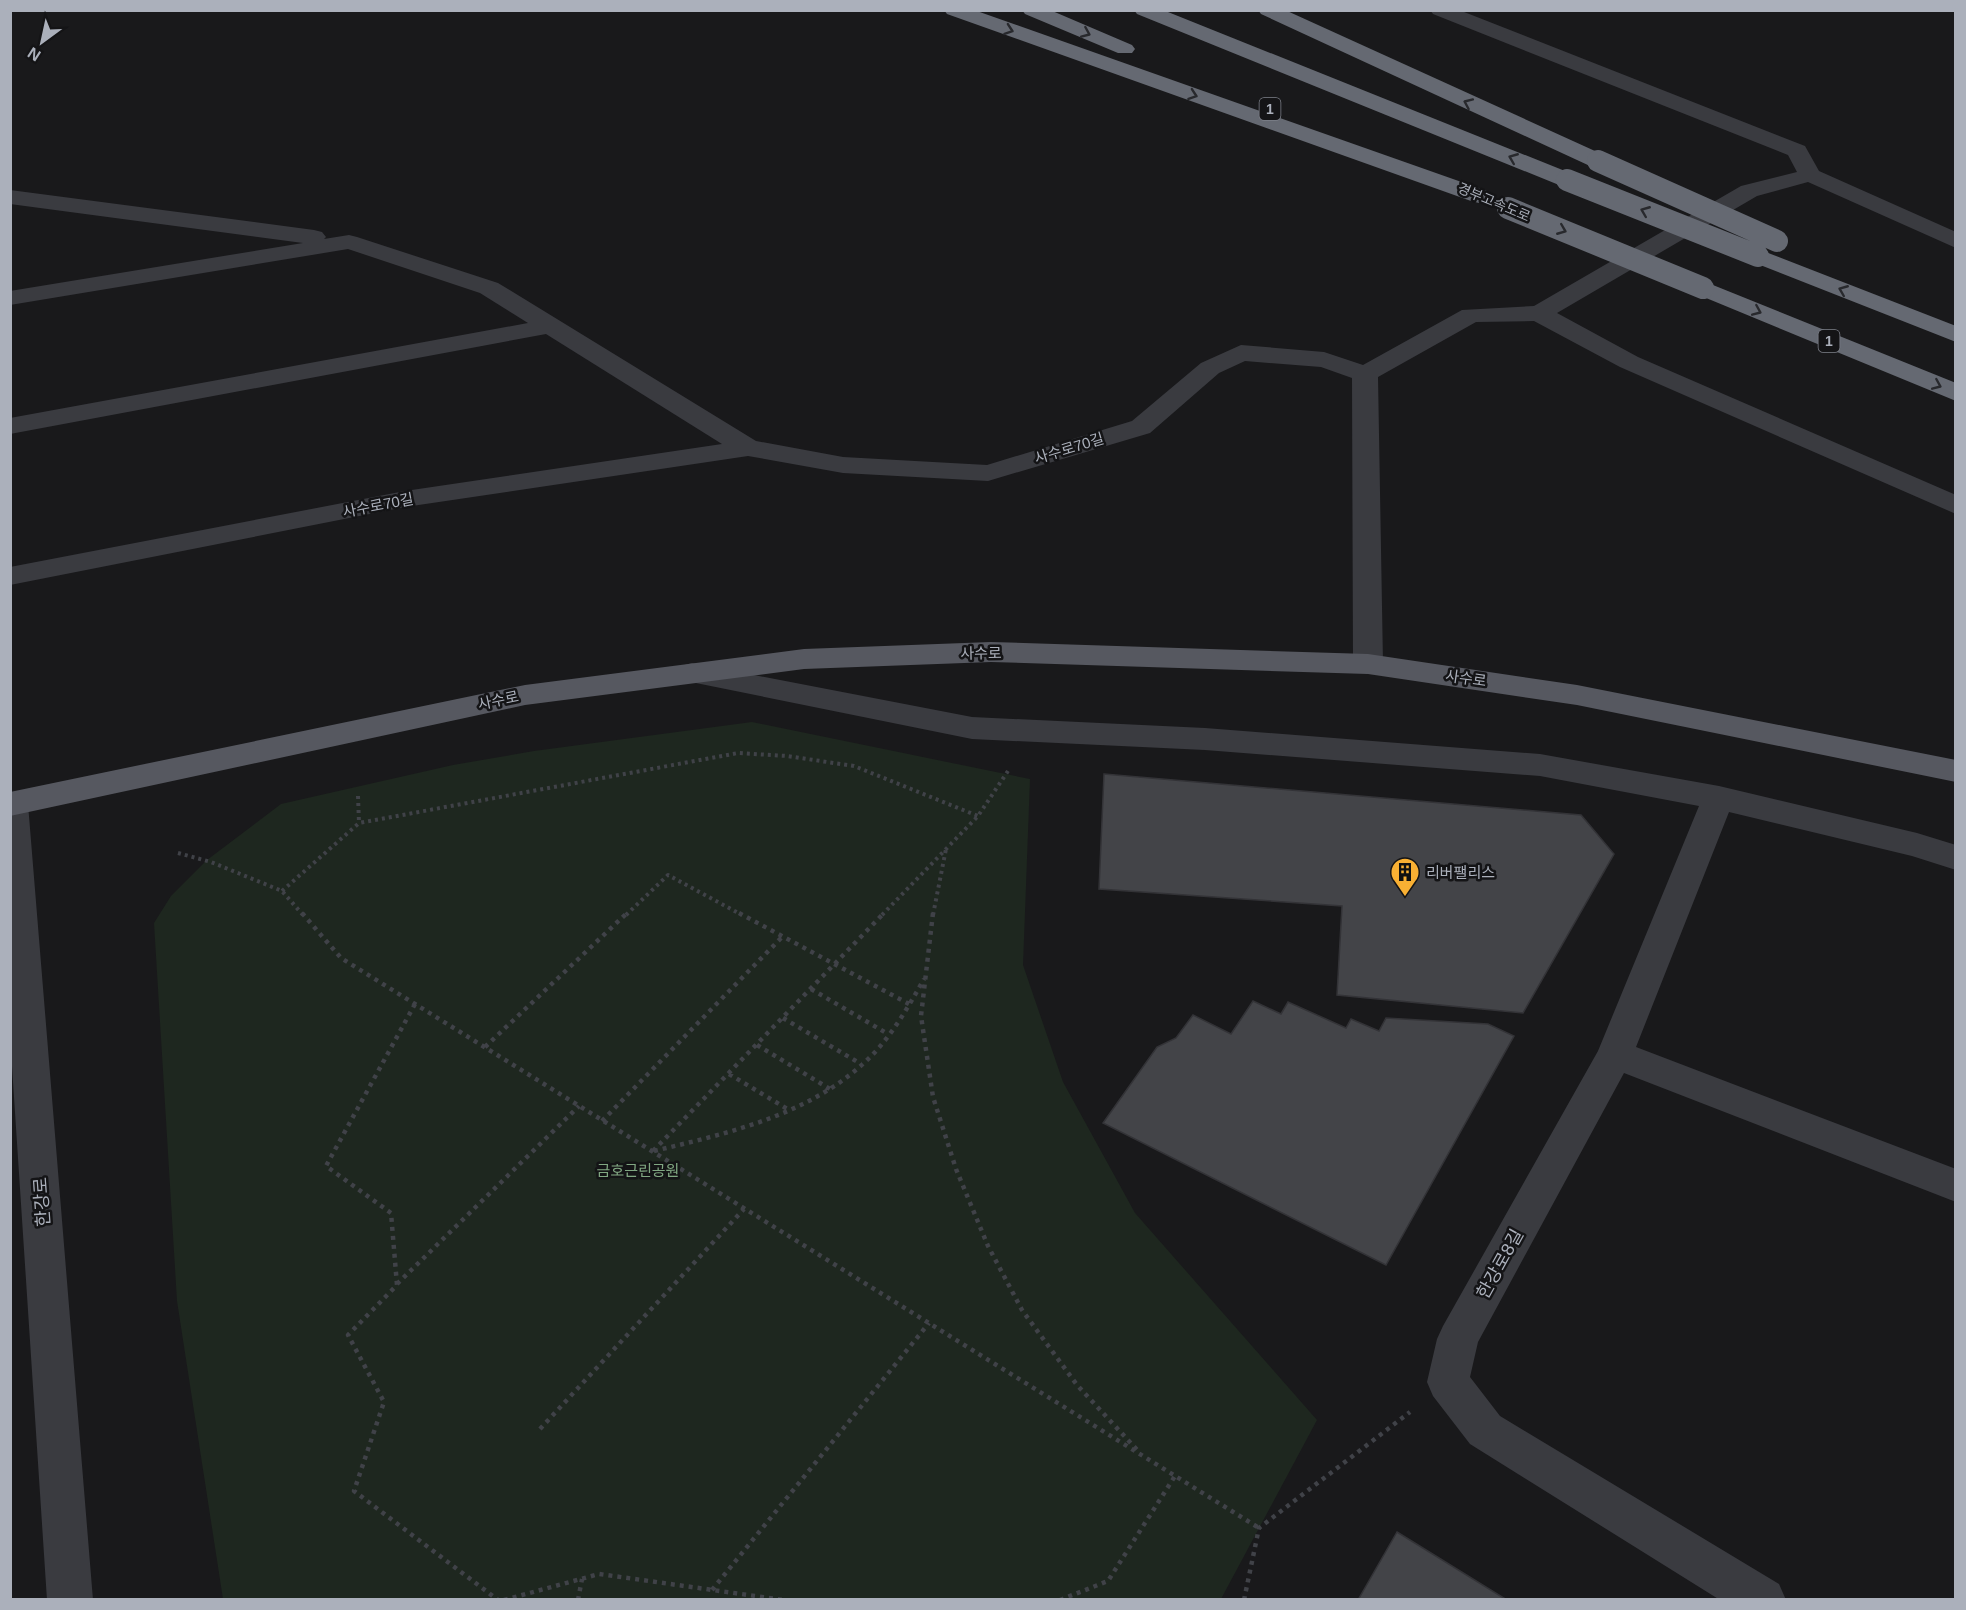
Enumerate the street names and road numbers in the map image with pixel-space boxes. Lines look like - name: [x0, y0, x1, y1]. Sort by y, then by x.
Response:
- road number: 1: [1260, 98, 1280, 120]
- street label: 경부고속도로: [1455, 180, 1533, 225]
- road number: 1: [1818, 330, 1840, 352]
- street label: 사수로70길: [1032, 429, 1106, 467]
- street label: 사수로70길: [341, 490, 415, 520]
- street label: 사수로: [960, 644, 1002, 662]
- street label: 사수로: [1444, 667, 1488, 689]
- street label: 사수로: [476, 687, 520, 713]
- street label: 한강로: [30, 1177, 54, 1227]
- street label: 한강로8길: [1473, 1226, 1527, 1302]

